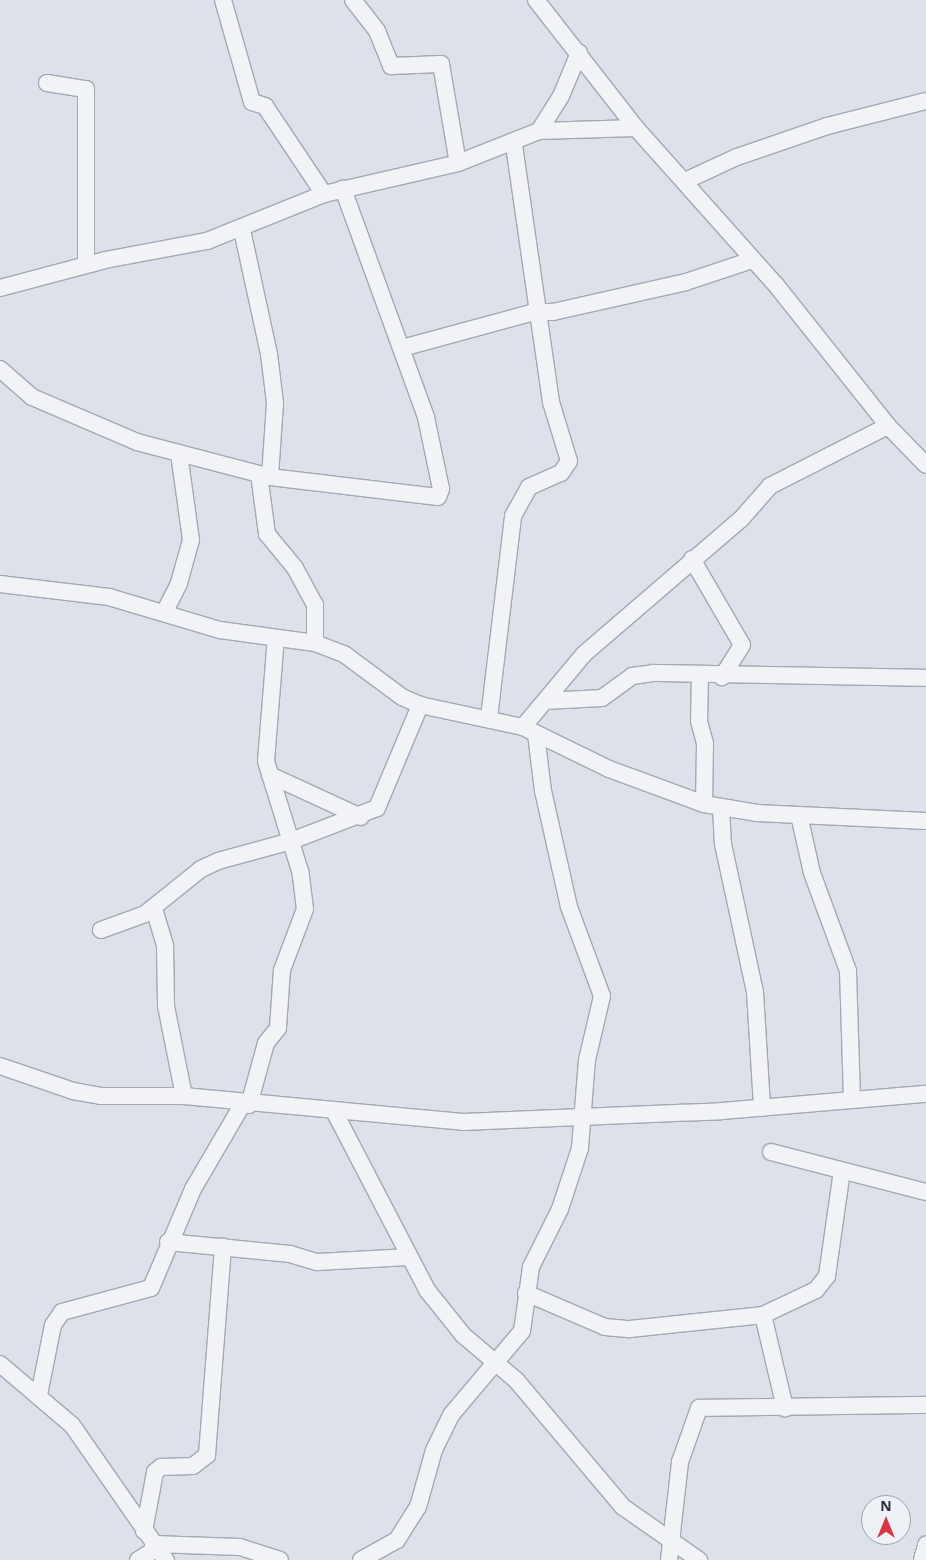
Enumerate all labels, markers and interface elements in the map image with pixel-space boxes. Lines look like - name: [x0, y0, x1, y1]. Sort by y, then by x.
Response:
- north arrow: [861, 1495, 911, 1545]
- text: N: [880, 1496, 892, 1515]

